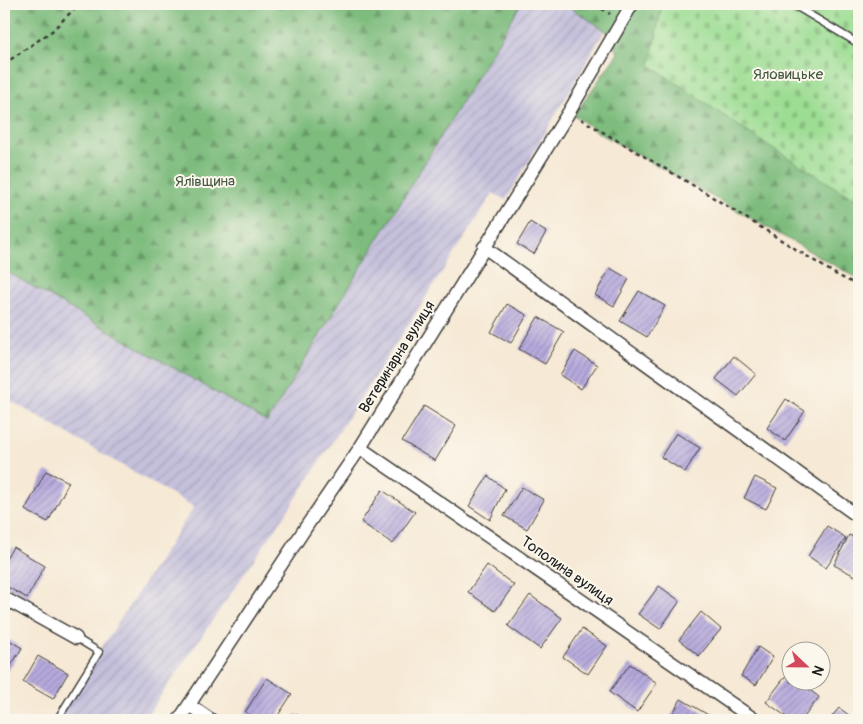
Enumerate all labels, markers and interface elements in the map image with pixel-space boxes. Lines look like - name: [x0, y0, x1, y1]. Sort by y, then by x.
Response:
- park label: Яловицьке: [753, 65, 824, 84]
- park label: Ялівщина: [175, 172, 235, 191]
- street label: Ветеринарна вулиця: [355, 297, 439, 417]
- street label: Тополина вулиця: [517, 532, 617, 610]
- north arrow: [780, 642, 830, 692]
- text: N: [808, 663, 827, 678]

